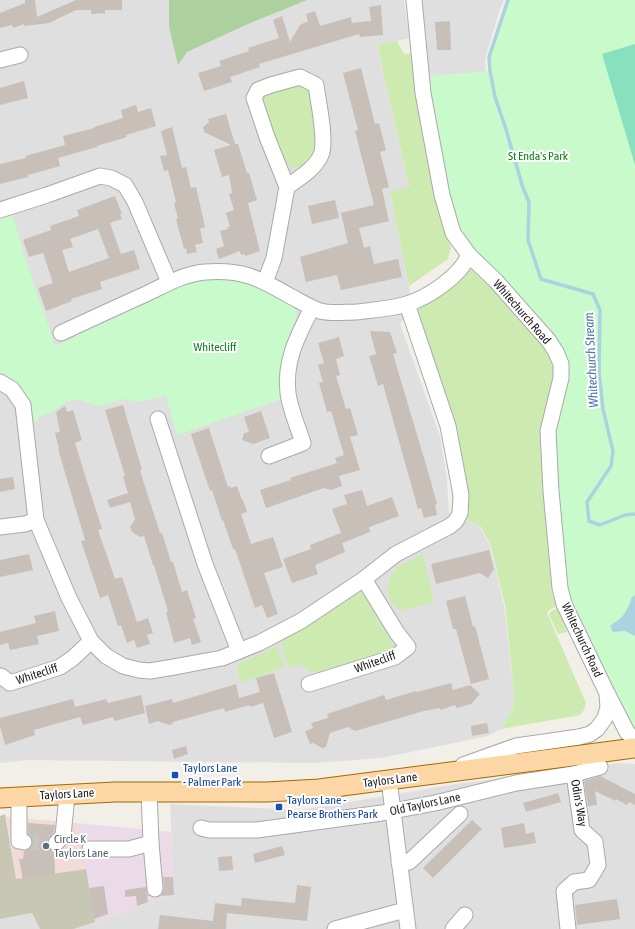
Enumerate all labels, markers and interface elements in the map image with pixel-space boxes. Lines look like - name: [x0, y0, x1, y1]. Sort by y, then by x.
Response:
- park label: St Enda's Park: [508, 149, 569, 163]
- street label: Whitechurch Road: [490, 277, 554, 347]
- water label: Whitechurch Stream: [581, 311, 601, 408]
- park label: Whitecliff: [194, 340, 237, 354]
- street label: Whitechurch Road: [559, 601, 605, 679]
- street label: Whitecliff: [352, 648, 398, 676]
- street label: Whitecliff: [14, 661, 60, 687]
- place label: Taylors Lane - Palmer Park: [183, 761, 242, 789]
- marker: Taylors Lane - Palmer Park: [170, 770, 180, 780]
- street label: Taylors Lane: [362, 770, 418, 790]
- street label: Odin's Way: [568, 778, 590, 828]
- street label: Taylors Lane: [39, 786, 95, 802]
- street label: Old Taylors Lane: [388, 790, 462, 818]
- place label: Taylors Lane - Pearse Brothers Park: [287, 793, 378, 821]
- marker: Taylors Lane - Pearse Brothers Park: [274, 802, 284, 812]
- place label: Circle K Taylors Lane: [54, 832, 109, 860]
- marker: Circle K Taylors Lane: [41, 841, 51, 851]

